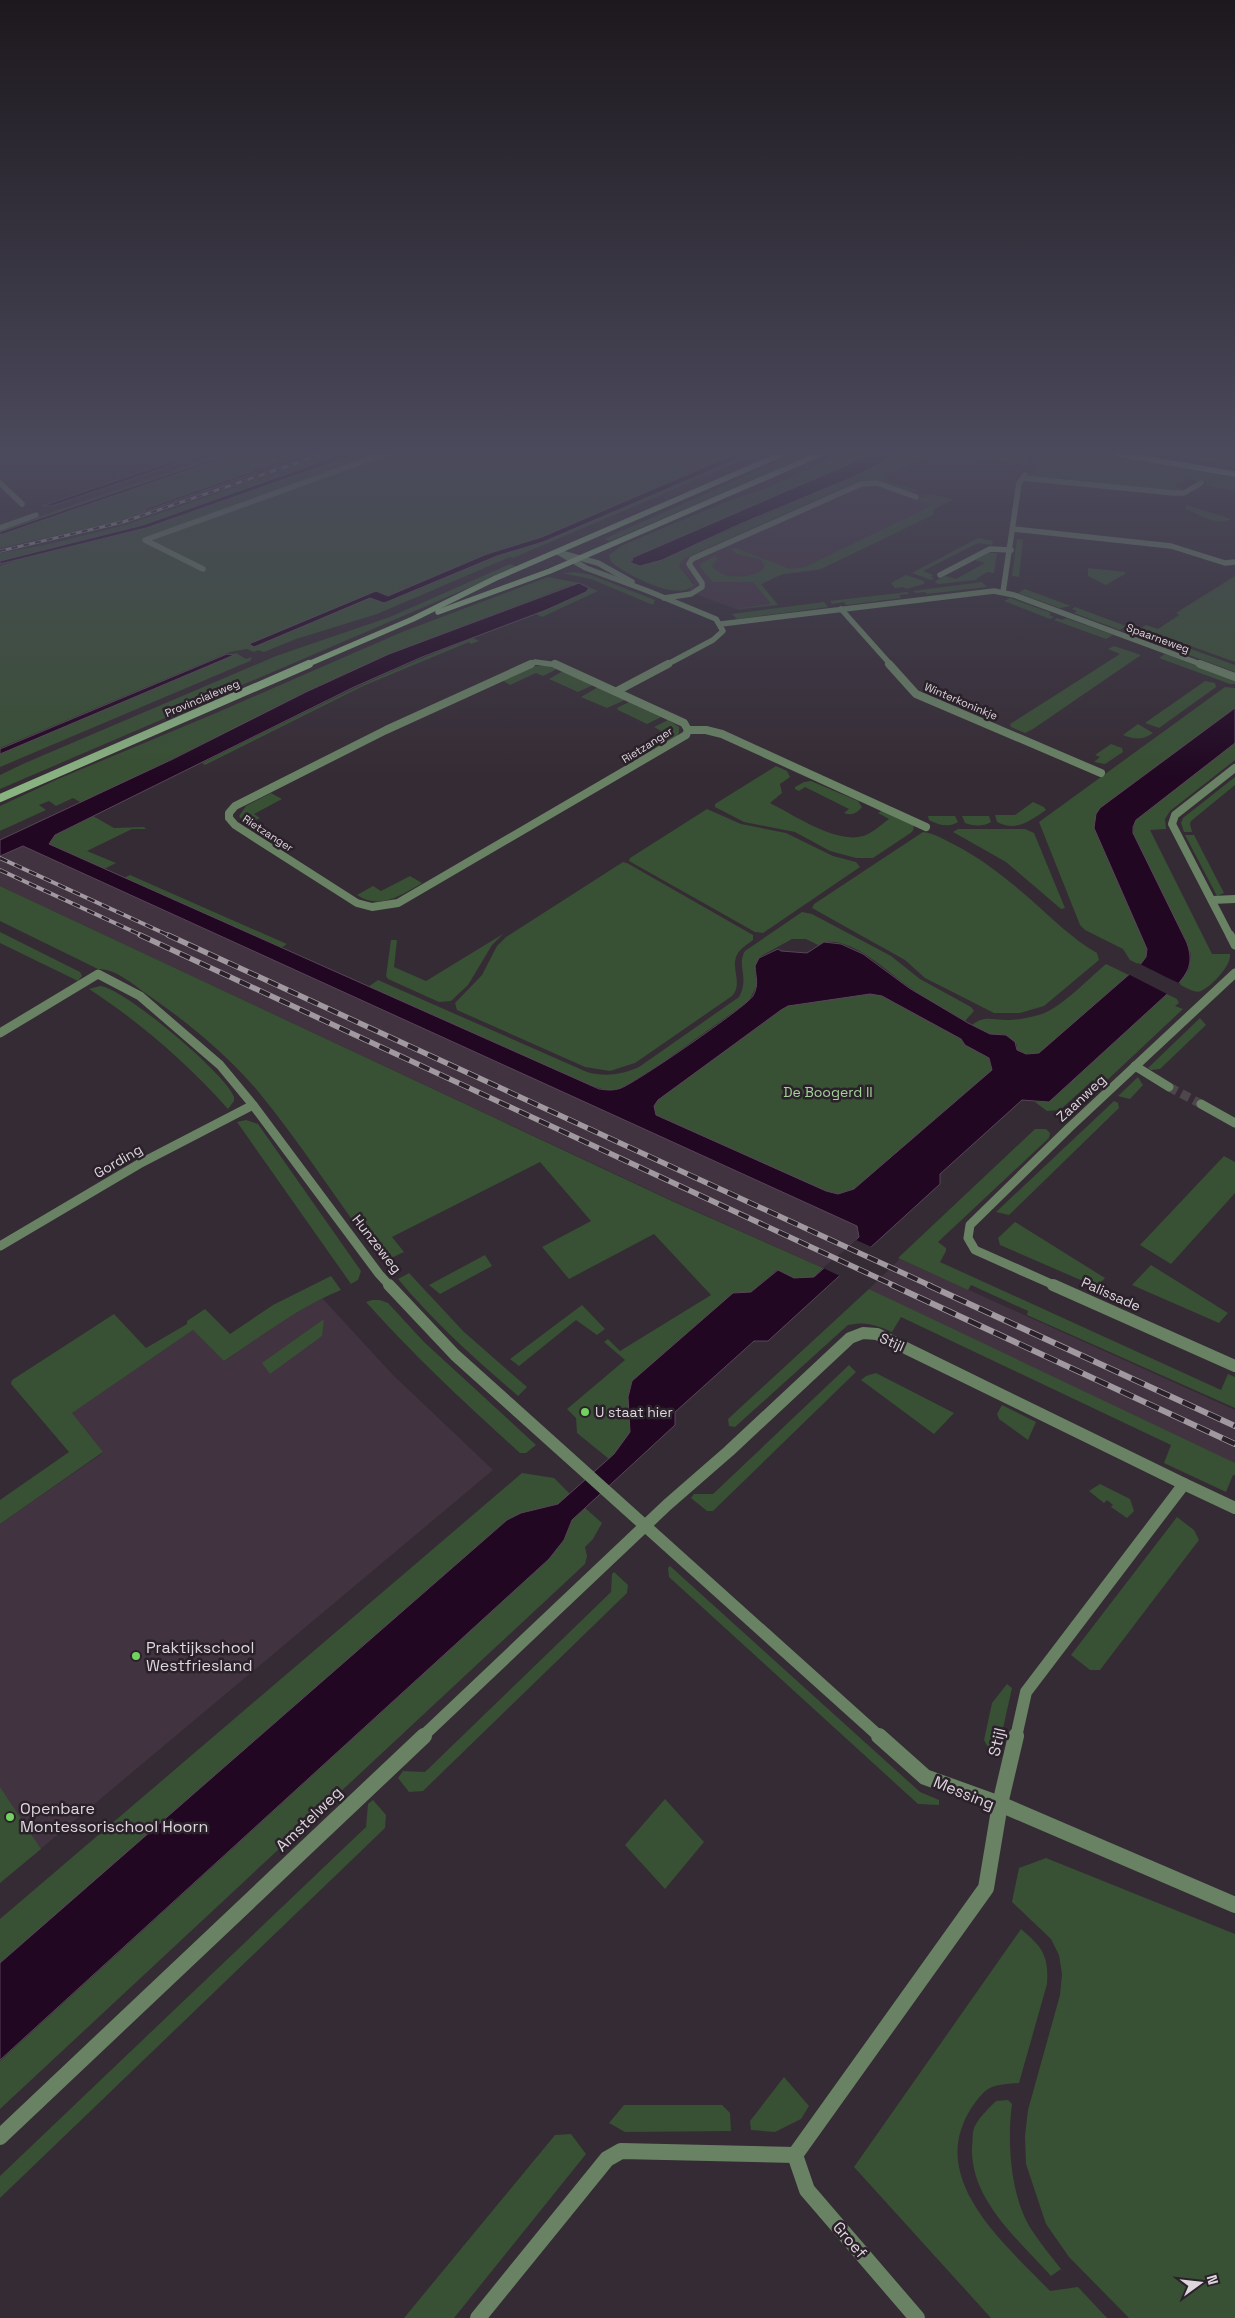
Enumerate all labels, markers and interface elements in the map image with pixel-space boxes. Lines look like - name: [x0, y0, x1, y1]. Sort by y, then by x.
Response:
- street label: Spaarneweg: [1125, 620, 1191, 656]
- street label: Provincialeweg: [163, 676, 241, 720]
- street label: Winterkoninkje: [922, 679, 1000, 723]
- street label: Rietzanger: [619, 724, 675, 766]
- street label: Rietzanger: [240, 811, 296, 855]
- street label: Zaanweg: [1053, 1071, 1109, 1125]
- park label: De Boogerd II: [783, 1083, 873, 1101]
- street label: Gording: [91, 1140, 145, 1182]
- street label: Hunzeweg: [348, 1211, 406, 1277]
- street label: Palissade: [1079, 1273, 1143, 1315]
- street label: Stijl: [877, 1329, 907, 1355]
- place label: U staat hier: [595, 1403, 673, 1421]
- marker: U staat hier: [579, 1406, 591, 1418]
- place label: Praktijkschool Westfriesland: [146, 1637, 254, 1676]
- marker: Praktijkschool Westfriesland: [130, 1650, 142, 1662]
- street label: Stijl: [984, 1726, 1010, 1758]
- street label: Messing: [930, 1771, 998, 1815]
- street label: Amstelweg: [271, 1782, 347, 1856]
- place label: Openbare Montessorischool Hoorn: [20, 1798, 208, 1837]
- marker: Openbare Montessorischool Hoorn: [4, 1811, 16, 1823]
- street label: Groef: [828, 2217, 872, 2263]
- north arrow: [1175, 2258, 1225, 2308]
- text: N: [1203, 2273, 1222, 2287]

